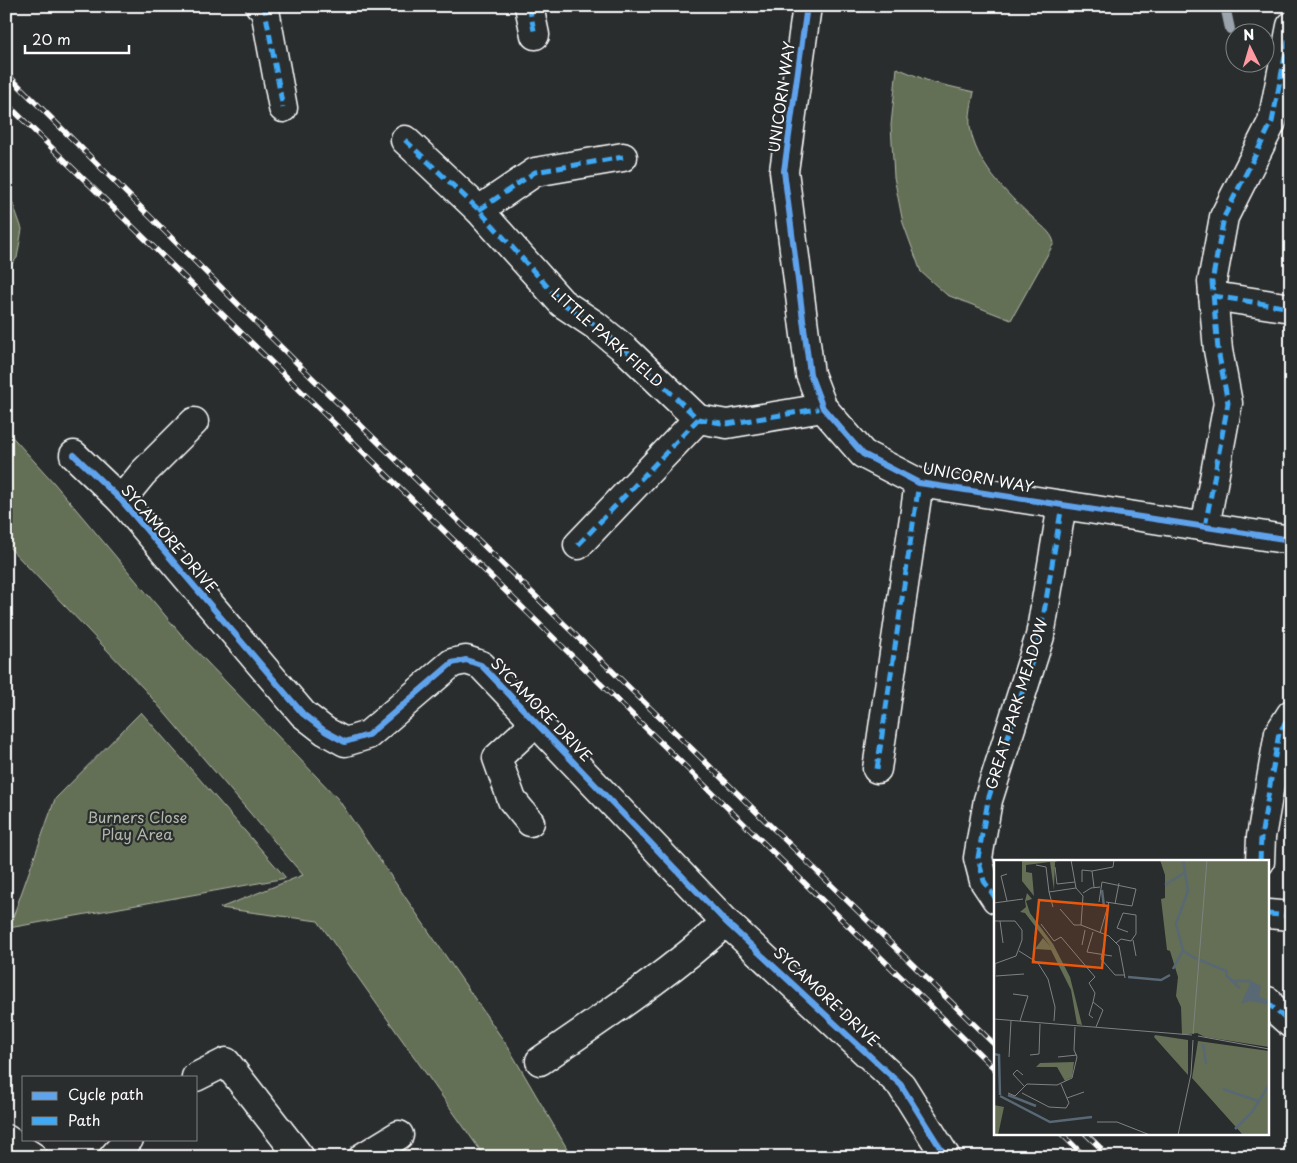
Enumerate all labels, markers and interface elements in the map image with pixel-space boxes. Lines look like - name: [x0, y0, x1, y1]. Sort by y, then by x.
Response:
- scale bar: [25, 22, 129, 54]
- north arrow: [1224, 22, 1274, 72]
- text: N: [1242, 24, 1255, 45]
- text: 20 m: [32, 27, 71, 50]
- street label: UNICORN WAY: [761, 39, 800, 154]
- street label: LITTLE PARK FIELD: [547, 282, 669, 392]
- street label: UNICORN WAY: [921, 455, 1036, 498]
- street label: SYCAMORE DRIVE: [116, 479, 224, 597]
- street label: GREAT PARK MEADOW: [979, 615, 1053, 792]
- street label: SYCAMORE DRIVE: [486, 652, 598, 766]
- park label: Burners Close Play Area: [87, 805, 187, 845]
- inset map: [994, 860, 1270, 1136]
- street label: SYCAMORE DRIVE: [769, 941, 885, 1051]
- legend: [22, 1076, 198, 1140]
- text: Cycle path: [68, 1082, 144, 1105]
- text: Path: [68, 1108, 100, 1131]

